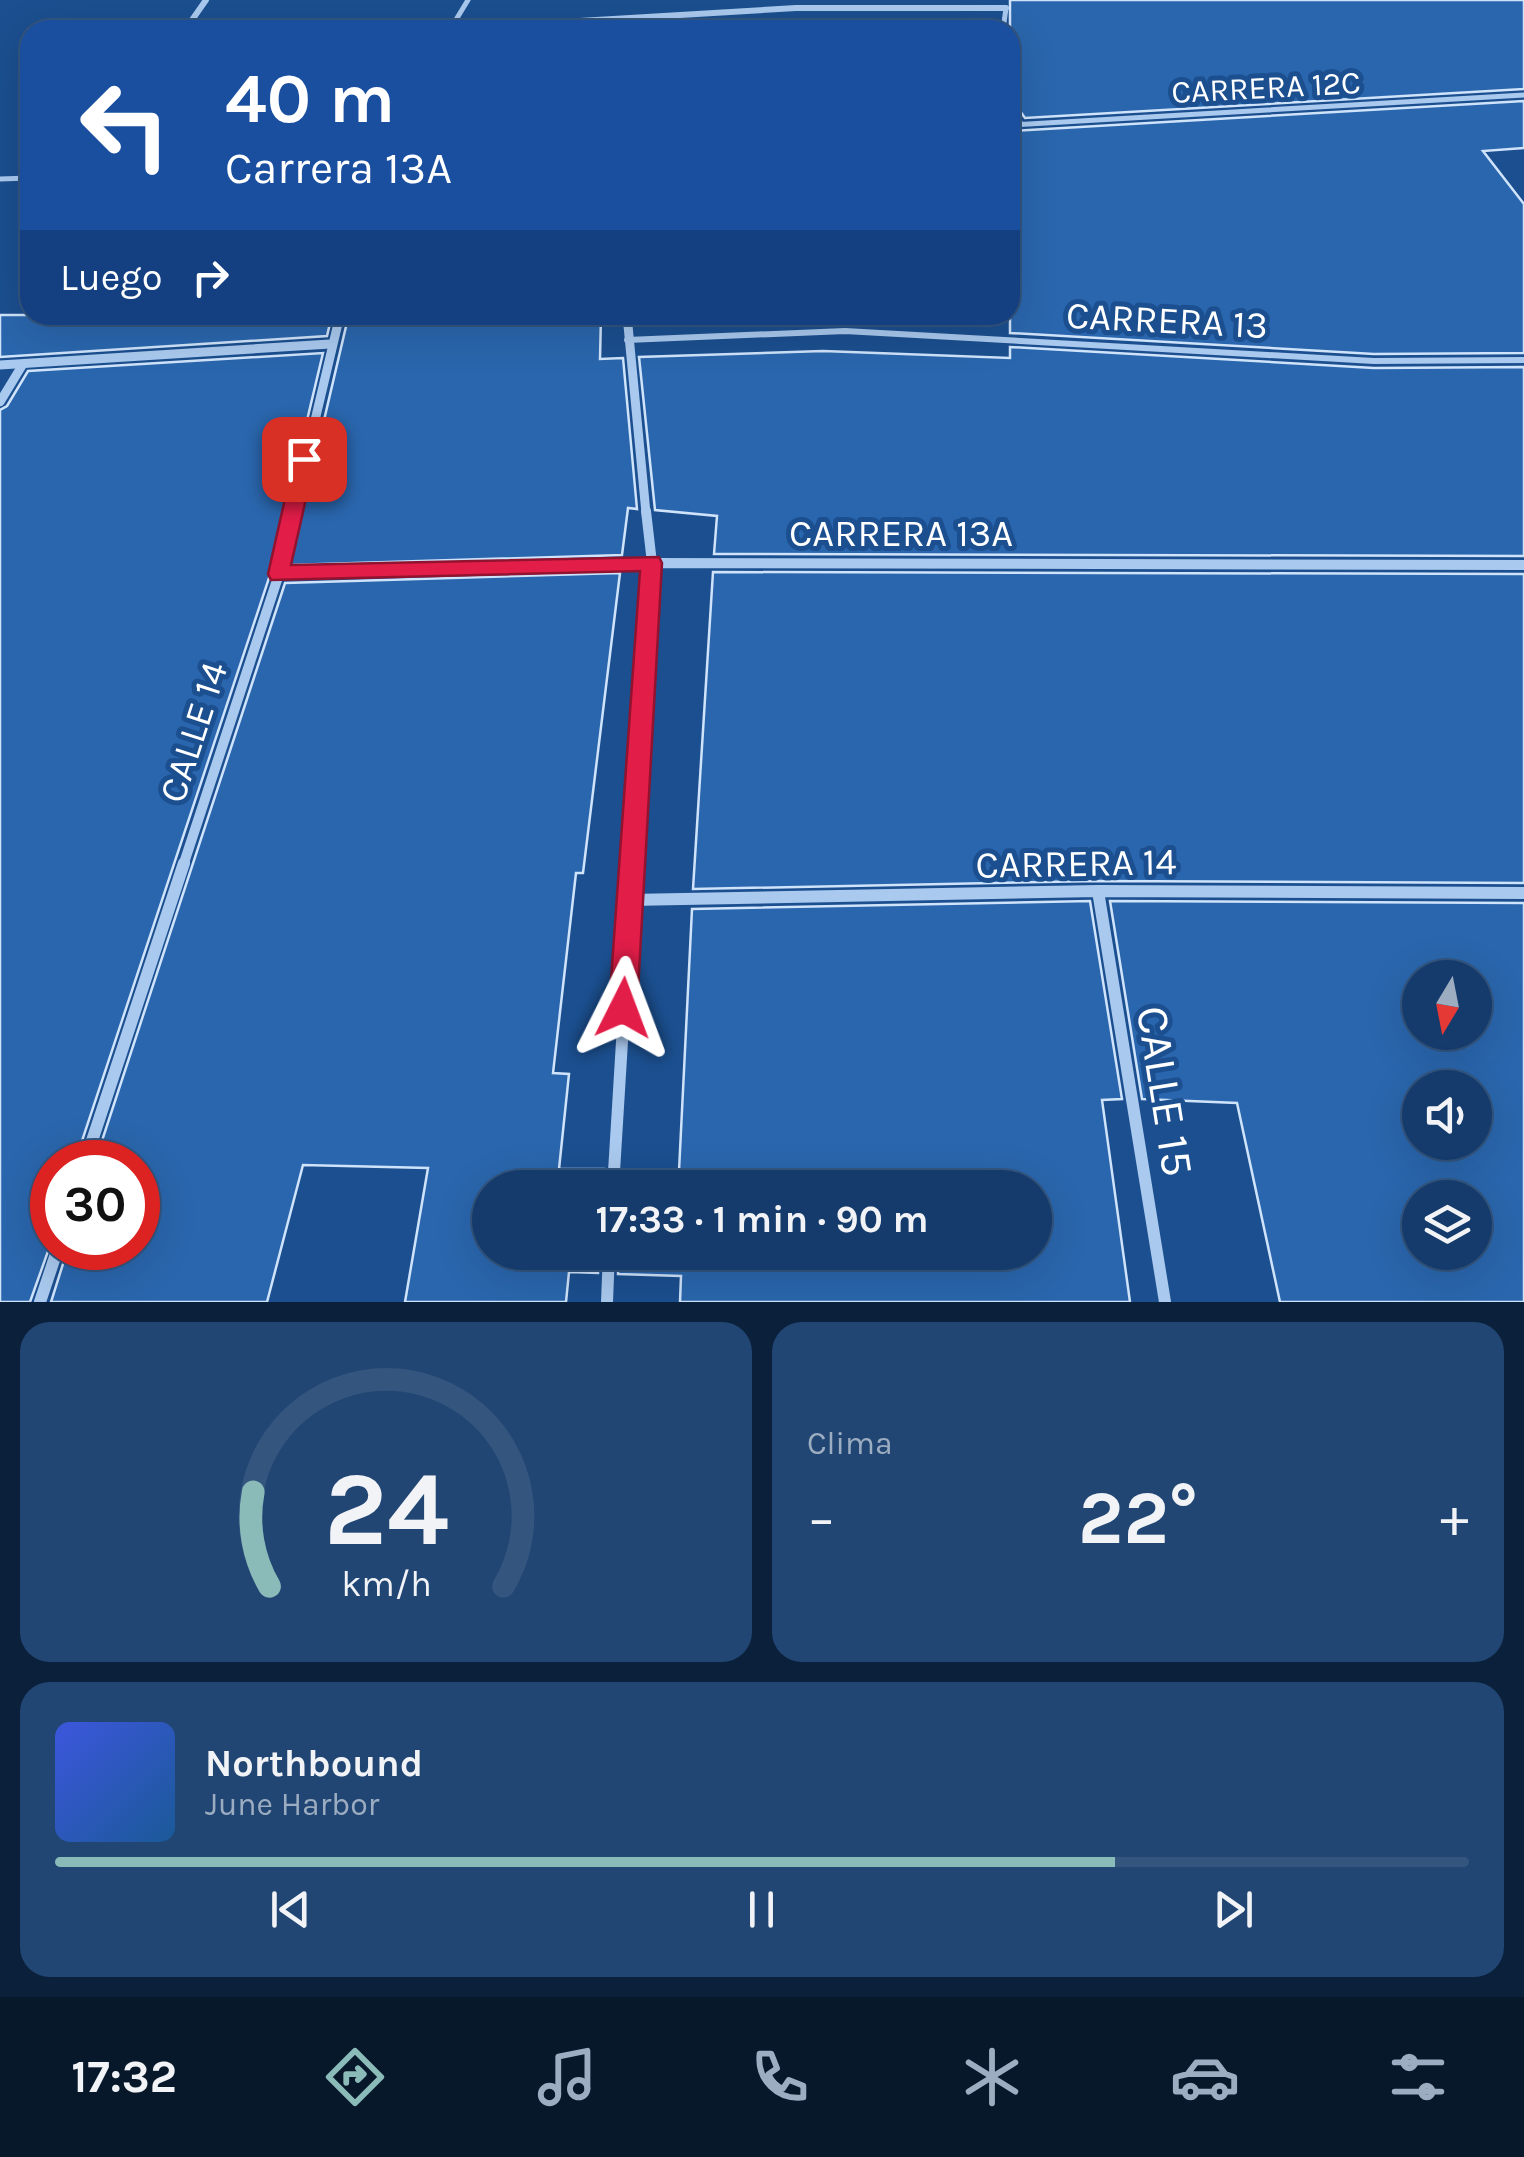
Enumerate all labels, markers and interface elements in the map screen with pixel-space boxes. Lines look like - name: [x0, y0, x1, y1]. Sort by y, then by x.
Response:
- text: 40 m: [225, 58, 395, 140]
- icon: left: [60, 60, 190, 190]
- street label: CARRERA 12C: [1170, 64, 1362, 111]
- text: Carrera 13A: [225, 142, 452, 194]
- icon: right: [183, 250, 238, 305]
- text: Luego: [60, 255, 163, 300]
- street label: CARRERA 13: [1065, 293, 1269, 348]
- pin: [262, 417, 347, 502]
- icon: arrive: [277, 432, 332, 487]
- street label: CARRERA 13A: [789, 511, 1013, 556]
- street label: CALLE 14: [150, 656, 237, 808]
- street label: CARRERA 14: [975, 839, 1177, 888]
- position arrow: [571, 956, 675, 1060]
- north arrow: [1402, 960, 1492, 1050]
- map controls: [1402, 960, 1492, 1270]
- street label: CALLE 15: [1126, 1002, 1204, 1180]
- button: sound: [1402, 1070, 1492, 1160]
- speed limit sign: 30: [30, 1140, 160, 1270]
- button: layers: [1402, 1180, 1492, 1270]
- text: 17:33 · 1 min · 90 m: [595, 1197, 929, 1242]
- text: Clima: [807, 1425, 893, 1462]
- text: 24: [324, 1449, 448, 1570]
- text: 22°: [1078, 1474, 1198, 1562]
- text: −: [807, 1486, 836, 1550]
- text: +: [1440, 1486, 1469, 1550]
- text: km/h: [341, 1563, 431, 1605]
- text: Northbound: [205, 1741, 423, 1786]
- text: June Harbor: [205, 1786, 379, 1823]
- icon: previous: [263, 1882, 318, 1937]
- icon: pause: [734, 1882, 789, 1937]
- icon: next: [1206, 1882, 1261, 1937]
- icon: directions: [320, 2042, 390, 2112]
- icon: music: [532, 2042, 602, 2112]
- icon: phone: [745, 2042, 815, 2112]
- icon: climate: [957, 2042, 1027, 2112]
- icon: car: [1170, 2042, 1240, 2112]
- icon: filters: [1383, 2042, 1453, 2112]
- text: 17:32: [71, 2051, 177, 2103]

